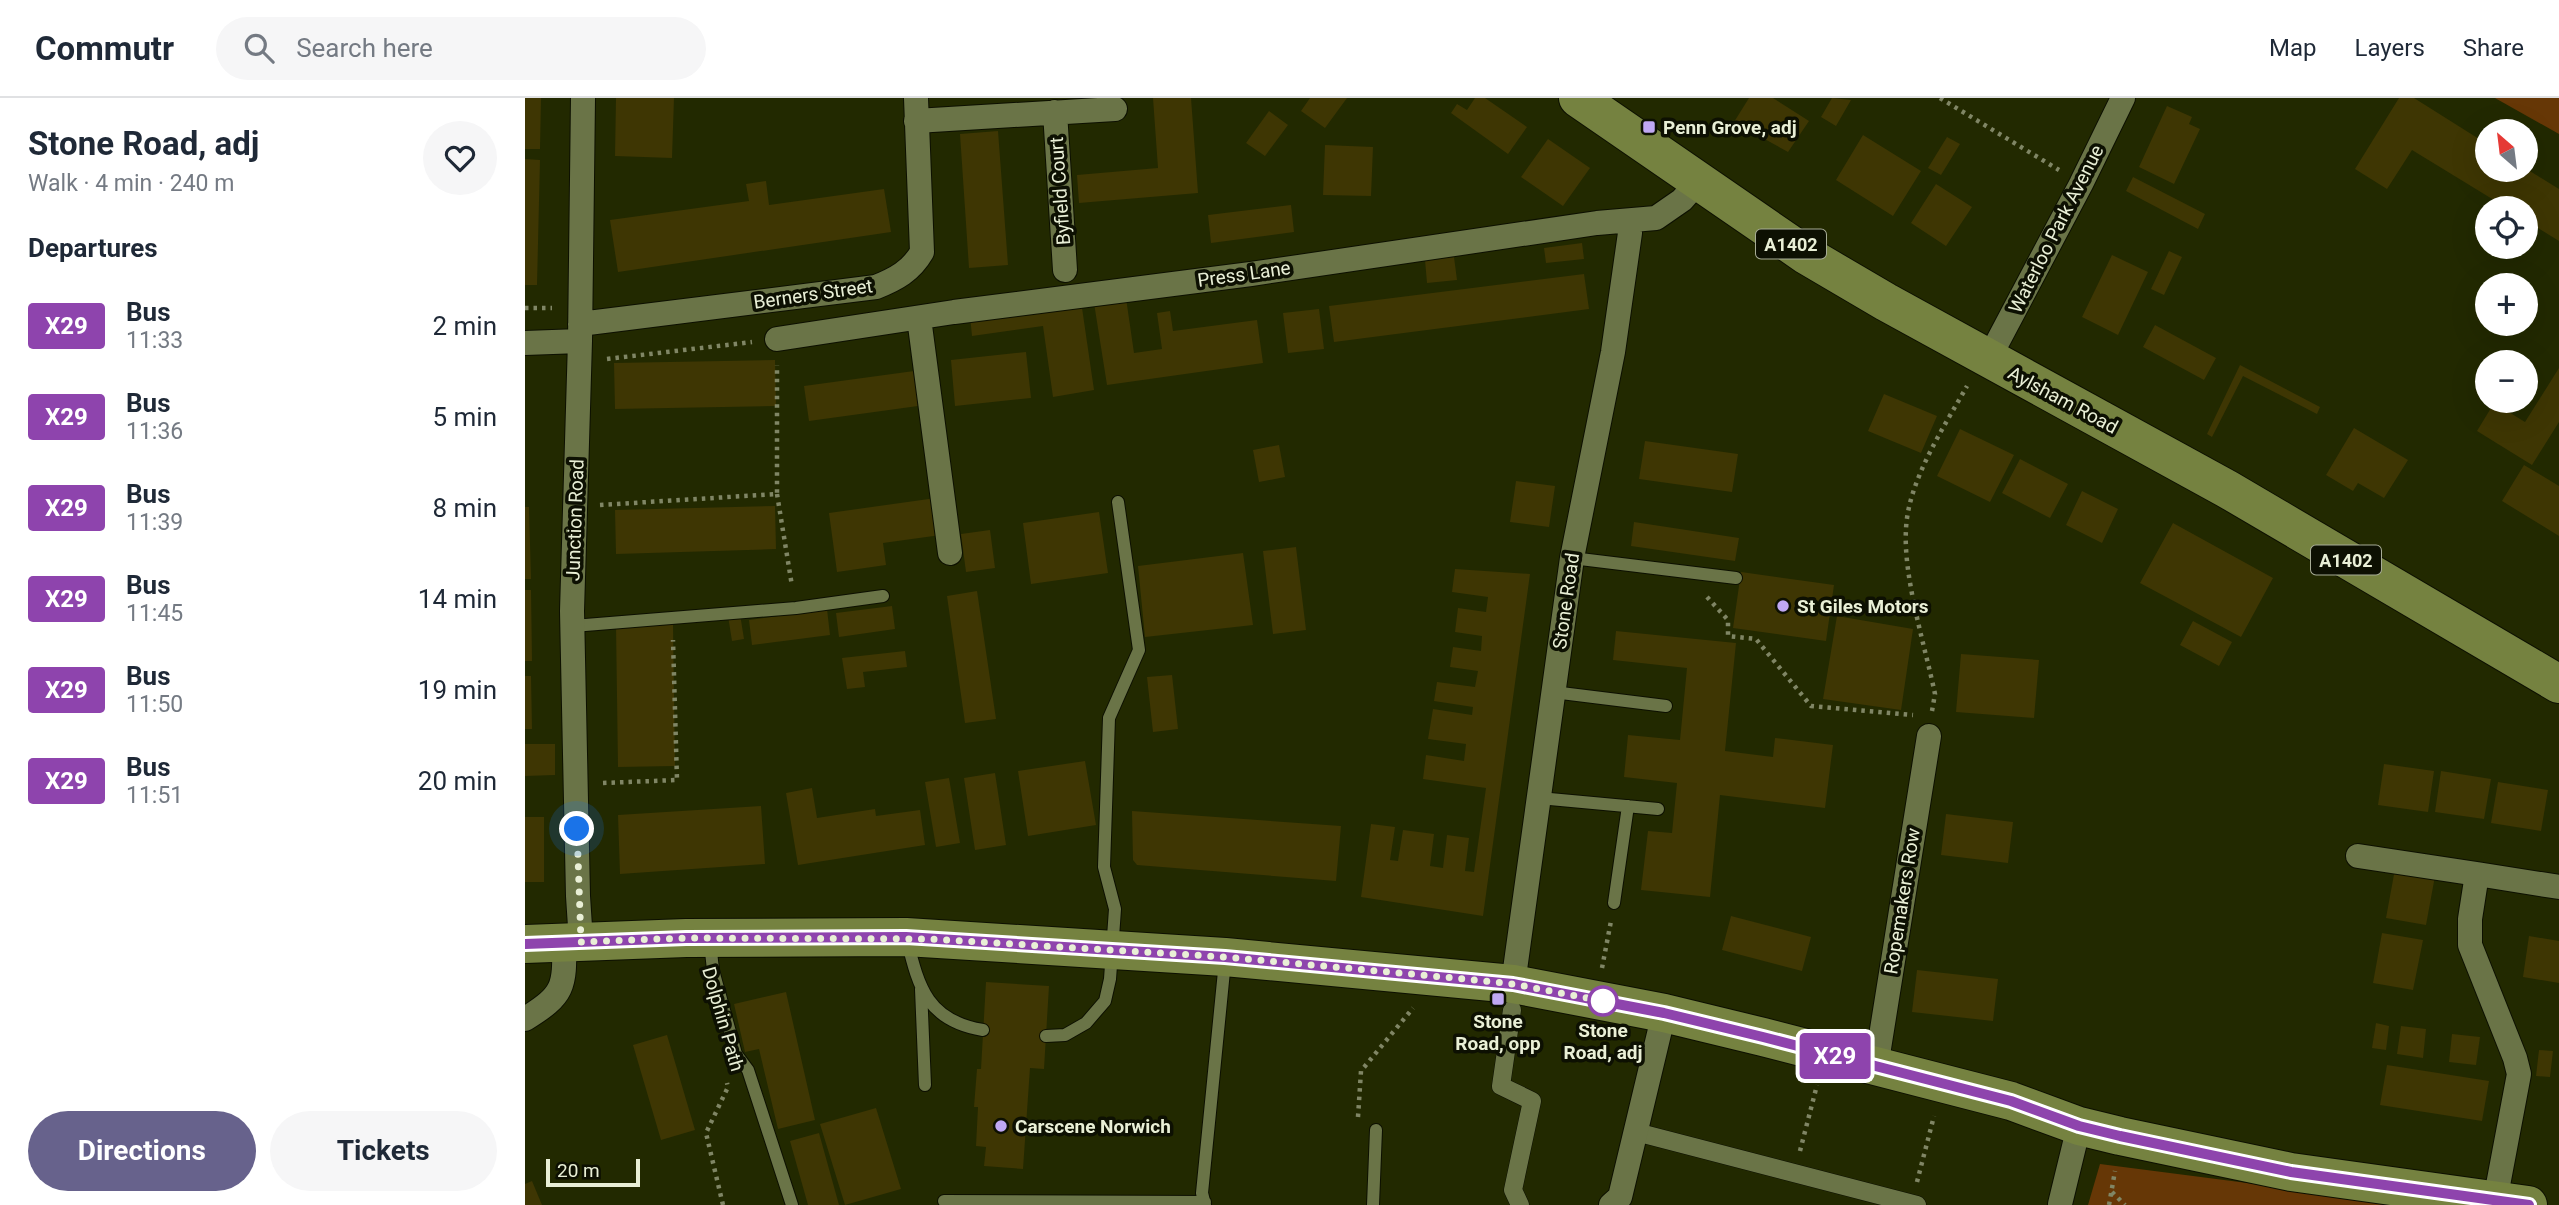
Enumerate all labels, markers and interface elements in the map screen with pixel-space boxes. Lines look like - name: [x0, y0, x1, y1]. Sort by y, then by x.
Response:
- search box: [216, 17, 706, 80]
- text: Commutr: [35, 29, 174, 68]
- icon: search: [240, 29, 278, 67]
- text: Search here: [296, 33, 433, 63]
- text: Map: [2269, 34, 2317, 62]
- text: Layers: [2355, 34, 2425, 62]
- text: Share: [2463, 34, 2524, 62]
- place label: Penn Grove, adj: [1663, 116, 1797, 139]
- marker: Penn Grove, adj: [1641, 119, 1657, 135]
- north arrow: [2475, 119, 2537, 182]
- map controls: [2475, 119, 2538, 413]
- button: heart: [423, 121, 497, 195]
- text: Stone Road, adj: [28, 124, 259, 163]
- street label: Byfield Court: [1045, 136, 1075, 246]
- street label: Waterloo Park Avenue: [2004, 141, 2108, 317]
- text: Walk · 4 min · 240 m: [28, 170, 234, 197]
- button: locate: [2475, 196, 2538, 259]
- road number: A1402: [1756, 230, 1826, 258]
- text: Departures: [28, 233, 158, 263]
- street label: Press Lane: [1196, 256, 1292, 292]
- button: +: [2475, 273, 2538, 336]
- street label: Berners Street: [752, 274, 874, 314]
- text: Bus: [126, 297, 171, 327]
- text: 2 min: [432, 311, 497, 341]
- text: X29: [45, 312, 88, 340]
- text: 11:33: [126, 327, 183, 354]
- button: −: [2475, 350, 2538, 413]
- street label: Aylsham Road: [2004, 361, 2122, 439]
- text: Bus: [126, 388, 171, 418]
- text: 5 min: [432, 402, 497, 432]
- text: X29: [45, 403, 88, 431]
- text: 11:36: [126, 418, 183, 445]
- street label: Junction Road: [561, 459, 589, 581]
- text: Bus: [126, 479, 171, 509]
- text: 8 min: [432, 493, 497, 523]
- text: X29: [45, 494, 88, 522]
- text: 11:39: [126, 509, 183, 536]
- road number: A1402: [2311, 546, 2381, 574]
- street label: Stone Road: [1548, 551, 1584, 651]
- text: Bus: [126, 570, 171, 600]
- text: 14 min: [418, 584, 497, 614]
- text: X29: [45, 585, 88, 613]
- place label: St Giles Motors: [1797, 595, 1929, 618]
- marker: St Giles Motors: [1775, 598, 1791, 614]
- text: 11:45: [126, 600, 183, 627]
- text: Bus: [126, 661, 171, 691]
- text: 19 min: [418, 675, 497, 705]
- text: X29: [45, 676, 88, 704]
- text: 11:50: [126, 691, 183, 718]
- text: Bus: [126, 752, 171, 782]
- text: 20 min: [418, 766, 497, 796]
- text: X29: [45, 767, 88, 795]
- text: 11:51: [126, 782, 183, 809]
- your location: [559, 811, 594, 846]
- street label: Ropemakers Row: [1879, 826, 1925, 976]
- street label: Dolphin Path: [697, 964, 749, 1074]
- marker: Stone Road, adj: [1588, 986, 1618, 1016]
- marker: Stone Road, opp: [1490, 991, 1506, 1007]
- place label: Stone Road, opp: [1455, 1010, 1541, 1055]
- place label: Stone Road, adj: [1564, 1019, 1642, 1064]
- line badge: X29: [1795, 1033, 1875, 1079]
- text: X29: [1814, 1042, 1856, 1070]
- button: Directions: [28, 1111, 256, 1191]
- button: Tickets: [270, 1111, 497, 1191]
- place label: Carscene Norwich: [1015, 1115, 1171, 1138]
- marker: Carscene Norwich: [993, 1118, 1009, 1134]
- scale bar: [546, 1156, 641, 1188]
- text: 20 m: [557, 1159, 600, 1182]

